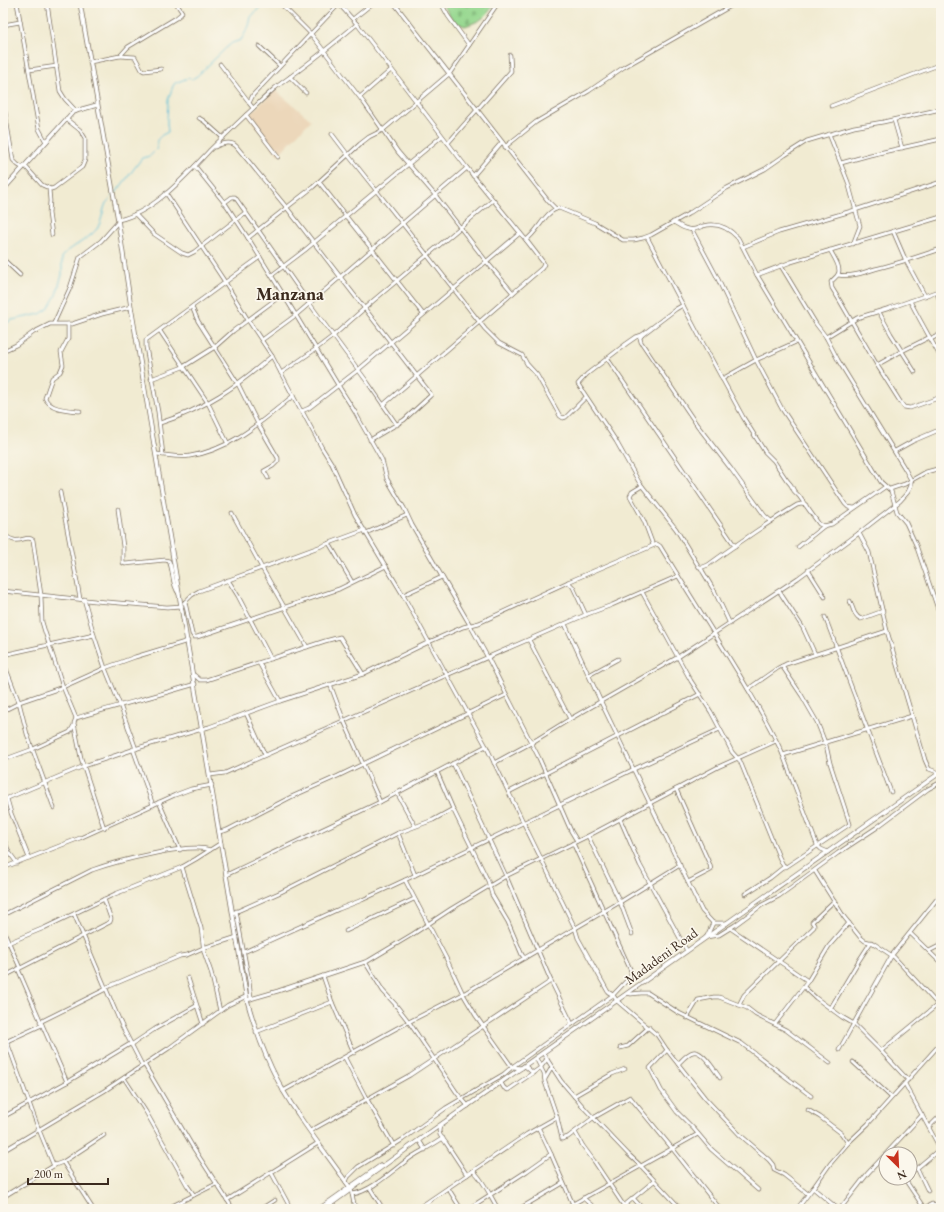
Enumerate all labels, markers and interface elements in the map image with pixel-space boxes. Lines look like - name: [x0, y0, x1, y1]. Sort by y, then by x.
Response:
- district label: Manzana: [256, 282, 324, 305]
- street label: Madadeni Road: [621, 923, 702, 989]
- north arrow: [878, 1146, 918, 1186]
- scale bar: [28, 1160, 108, 1186]
- text: 200 m: [34, 1166, 64, 1182]
- text: N: [895, 1167, 909, 1183]

